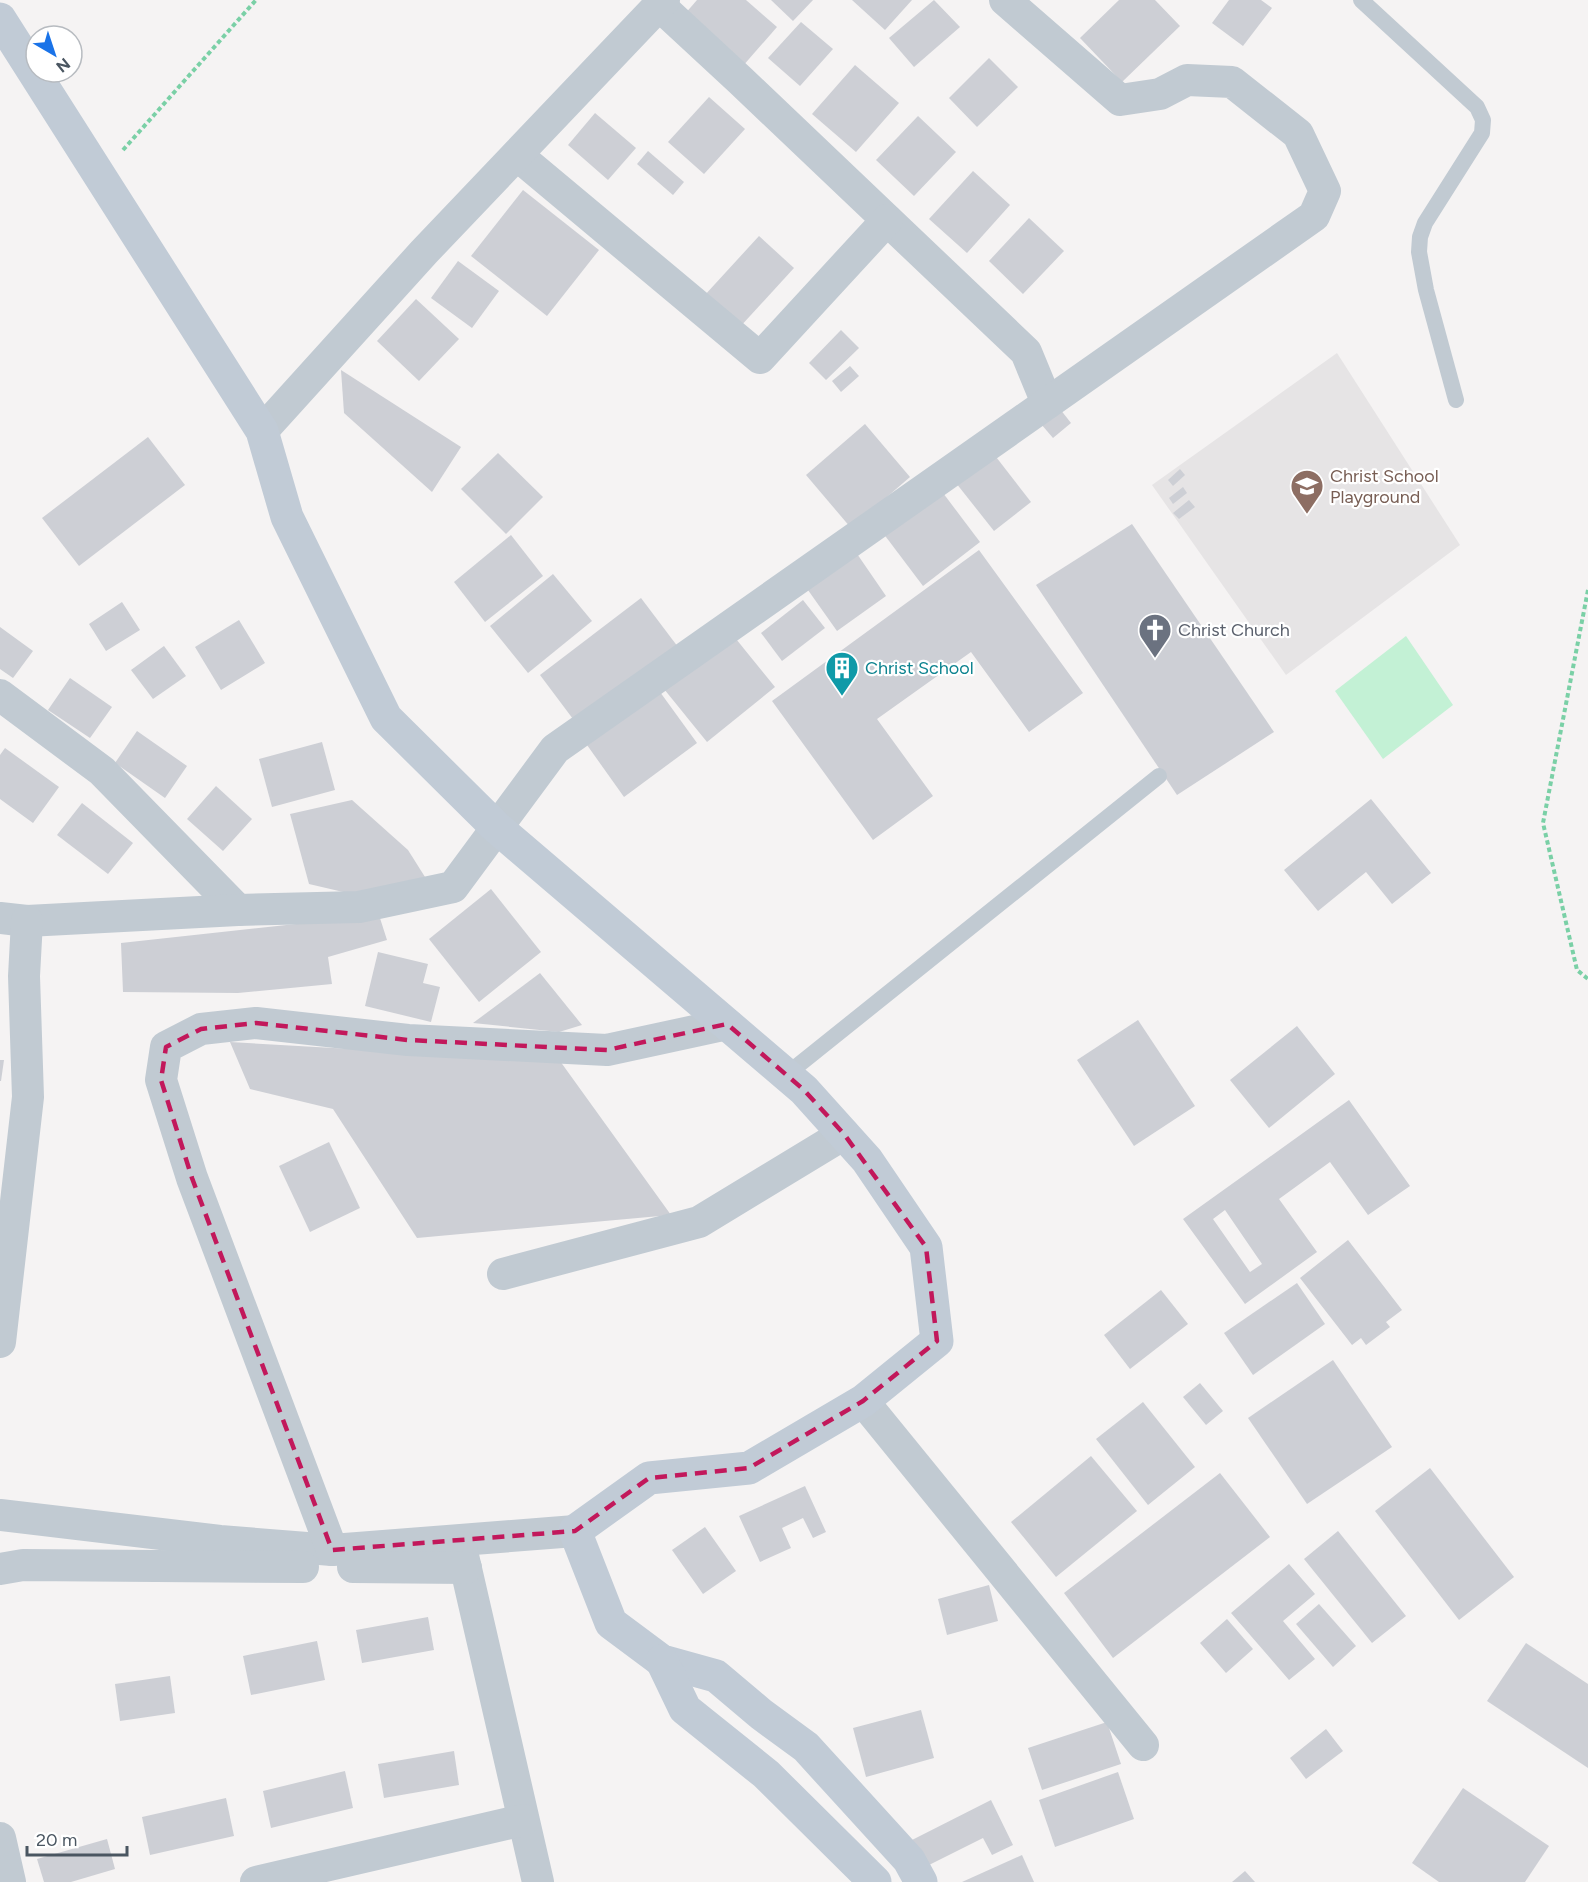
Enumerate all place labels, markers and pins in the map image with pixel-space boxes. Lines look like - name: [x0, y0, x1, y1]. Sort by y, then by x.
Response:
- place label: Christ School Playground: [1330, 465, 1439, 508]
- school or university icon: Christ School Playground: [1289, 468, 1325, 515]
- church icon: Christ Church: [1137, 612, 1173, 659]
- place label: Christ Church: [1178, 619, 1290, 641]
- building icon: Christ School: [824, 650, 860, 697]
- place label: Christ School: [865, 657, 974, 679]

